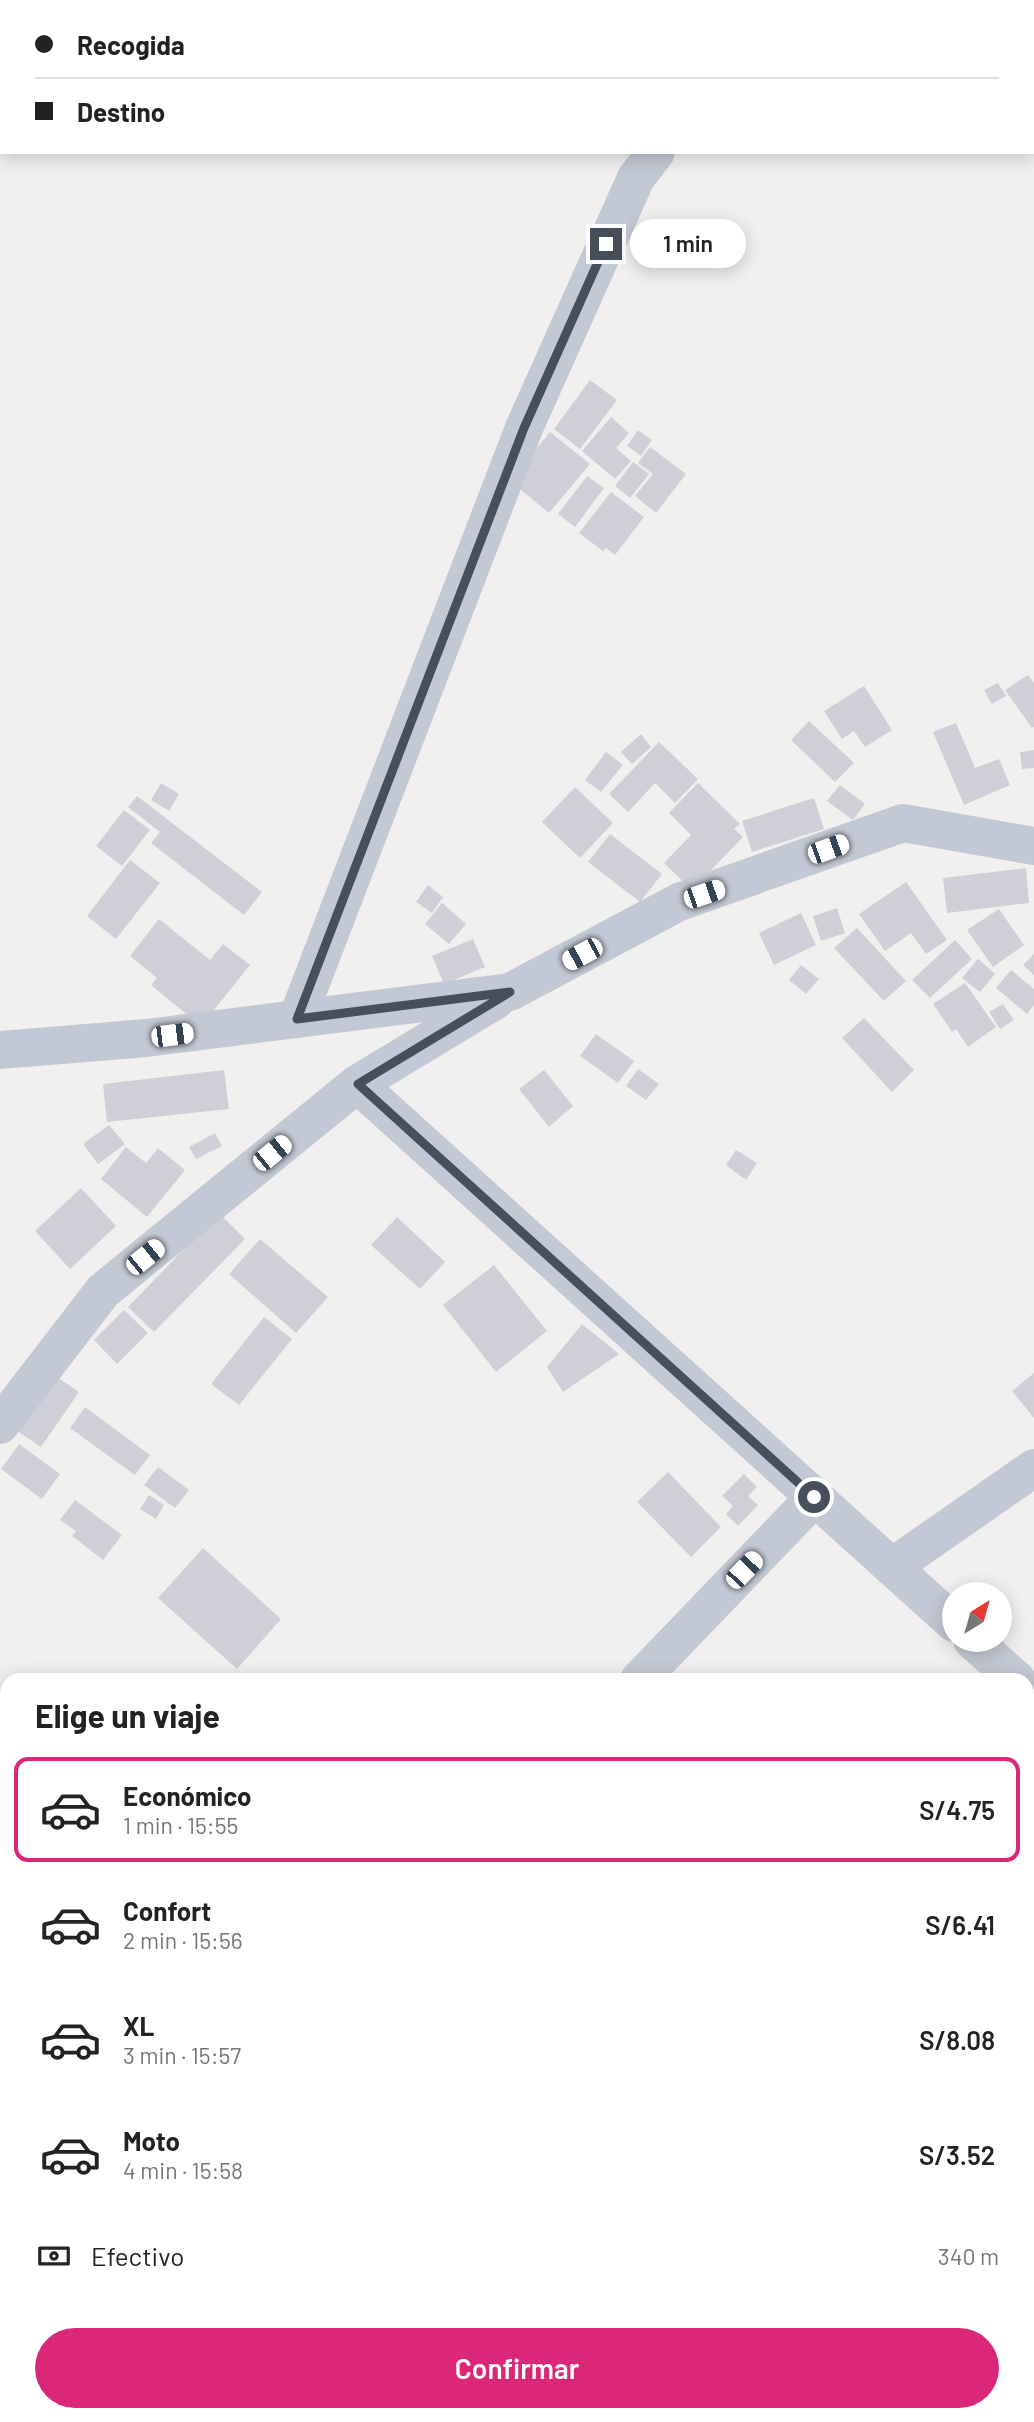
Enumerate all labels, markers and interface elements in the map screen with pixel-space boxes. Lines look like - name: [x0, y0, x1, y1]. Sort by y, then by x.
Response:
- text: Recogida: [77, 29, 185, 60]
- text: Destino: [77, 96, 165, 127]
- callout: 1 min: [630, 219, 746, 268]
- route end: [590, 228, 622, 260]
- text: 1 min: [663, 229, 713, 257]
- car: [805, 832, 852, 866]
- car: [681, 877, 728, 911]
- car: [559, 935, 606, 973]
- car: [150, 1022, 195, 1048]
- car: [250, 1132, 295, 1174]
- car: [123, 1236, 168, 1278]
- route start: [798, 1481, 830, 1513]
- car: [722, 1548, 767, 1592]
- north arrow: [942, 1582, 1012, 1652]
- map controls: [942, 1582, 1012, 1652]
- text: Elige un viaje: [35, 1696, 220, 1734]
- icon: car: [39, 1778, 102, 1841]
- text: Económico: [123, 1780, 252, 1811]
- text: S/4.75: [919, 1794, 995, 1825]
- text: 1 min · 15:55: [123, 1811, 238, 1839]
- icon: car: [39, 1893, 102, 1956]
- text: Confort: [123, 1895, 211, 1926]
- text: S/6.41: [925, 1909, 995, 1940]
- text: 2 min · 15:56: [123, 1926, 243, 1954]
- icon: car: [39, 2008, 102, 2071]
- text: XL: [123, 2010, 154, 2041]
- text: S/8.08: [919, 2024, 995, 2055]
- text: 3 min · 15:57: [123, 2041, 241, 2069]
- icon: car: [39, 2123, 102, 2186]
- text: Moto: [123, 2125, 180, 2156]
- text: S/3.52: [919, 2139, 995, 2170]
- text: 4 min · 15:58: [123, 2156, 243, 2184]
- icon: cash: [35, 2237, 73, 2275]
- text: Efectivo: [91, 2240, 184, 2271]
- text: 340 m: [938, 2242, 999, 2270]
- button: Confirmar: [35, 2328, 999, 2408]

